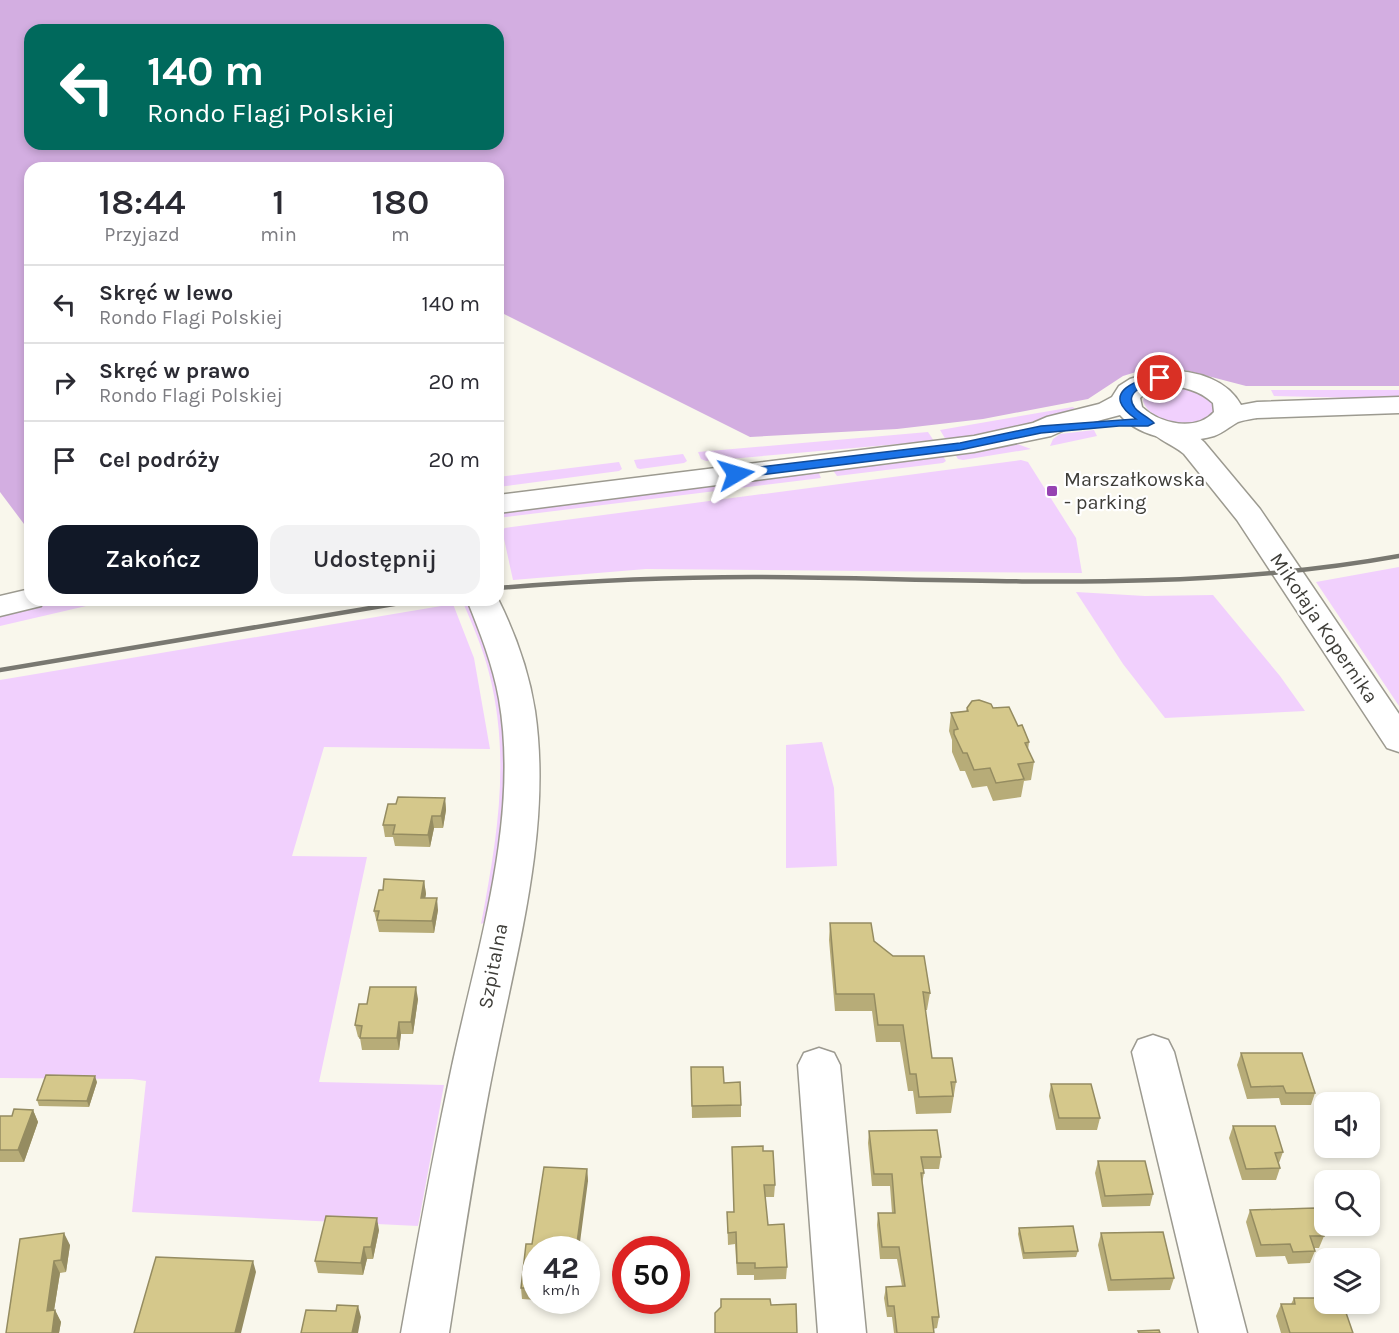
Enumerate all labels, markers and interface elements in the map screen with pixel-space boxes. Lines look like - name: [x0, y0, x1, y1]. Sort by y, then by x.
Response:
- text: 140 m: [147, 46, 264, 96]
- icon: left: [48, 48, 126, 126]
- text: Rondo Flagi Polskiej: [147, 97, 395, 129]
- text: 18:44: [99, 181, 186, 223]
- text: 1: [272, 181, 285, 223]
- text: 180: [371, 181, 429, 223]
- text: Przyjazd: [104, 223, 180, 246]
- text: min: [260, 223, 297, 246]
- text: m: [391, 223, 410, 246]
- text: Skręć w lewo: [99, 280, 233, 306]
- icon: left: [48, 288, 81, 321]
- text: 140 m: [422, 291, 480, 317]
- text: Rondo Flagi Polskiej: [99, 306, 283, 329]
- pin: [1134, 352, 1185, 403]
- text: Skręć w prawo: [99, 358, 250, 384]
- icon: arrive: [1143, 361, 1176, 394]
- icon: right: [48, 366, 81, 399]
- text: 20 m: [428, 369, 480, 395]
- text: Rondo Flagi Polskiej: [99, 384, 283, 407]
- position arrow: [704, 442, 768, 506]
- icon: arrive: [48, 444, 81, 477]
- text: Cel podróży: [99, 447, 219, 473]
- text: 20 m: [428, 447, 480, 473]
- place label: Marszałkowska - parking: [1064, 468, 1205, 514]
- marker: Marszałkowska - parking: [1045, 484, 1059, 498]
- button: Zakończ: [48, 525, 258, 594]
- button: Udostępnij: [270, 525, 480, 594]
- street label: Mikołaja Kopernika: [1265, 548, 1383, 708]
- street label: Szpitalna: [473, 921, 513, 1011]
- map controls: [1314, 1092, 1380, 1314]
- button: sound: [1314, 1092, 1380, 1158]
- button: search: [1314, 1170, 1380, 1236]
- speed limit sign: 50: [612, 1236, 690, 1314]
- button: layers: [1314, 1248, 1380, 1314]
- text: 42: [543, 1250, 579, 1286]
- text: km/h: [542, 1281, 580, 1299]

